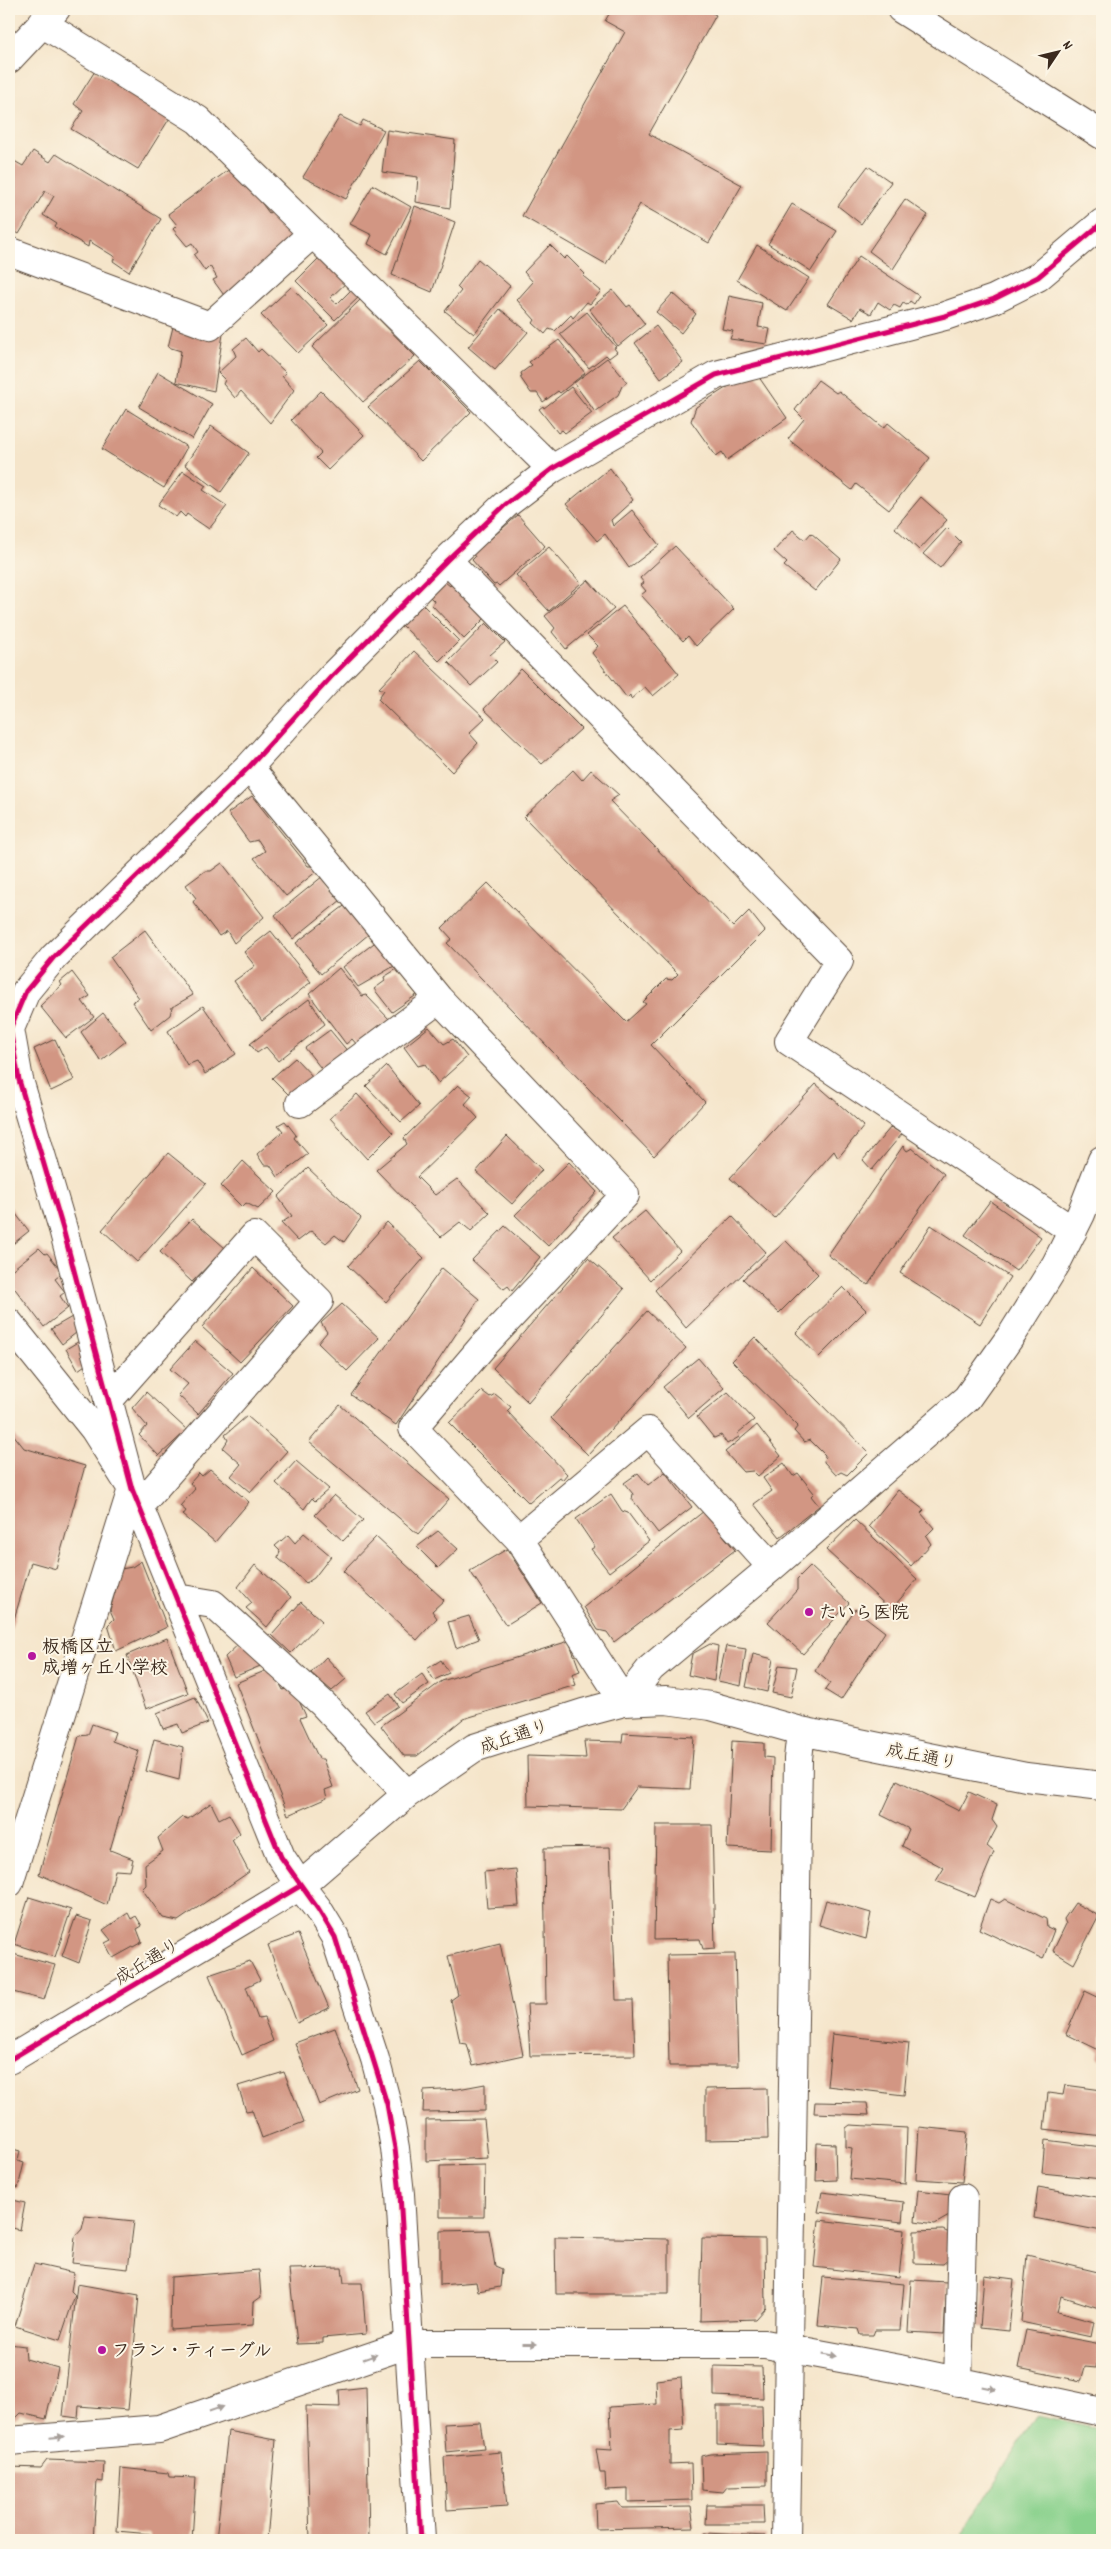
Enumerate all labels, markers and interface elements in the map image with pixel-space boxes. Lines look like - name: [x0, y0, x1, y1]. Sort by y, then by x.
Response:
- north arrow: [1034, 28, 1084, 78]
- text: N: [1057, 37, 1077, 54]
- place label: たいら医院: [819, 1602, 909, 1627]
- marker: たいら医院: [803, 1606, 815, 1618]
- place label: 板橋区立 成増ヶ丘小学校: [42, 1636, 168, 1682]
- marker: 板橋区立 成増ヶ丘小学校: [26, 1650, 38, 1662]
- street label: 成丘通り: [477, 1715, 553, 1762]
- street label: 成丘通り: [884, 1739, 959, 1778]
- street label: 成丘通り: [111, 1934, 186, 1992]
- place label: フラン・ティーグル: [112, 2340, 271, 2365]
- one-way arrow: [523, 2340, 539, 2348]
- marker: フラン・ティーグル: [96, 2344, 108, 2356]
- one-way arrow: [363, 2352, 378, 2360]
- one-way arrow: [823, 2352, 839, 2360]
- one-way arrow: [982, 2385, 998, 2393]
- one-way arrow: [209, 2405, 224, 2412]
- one-way arrow: [50, 2433, 66, 2441]

